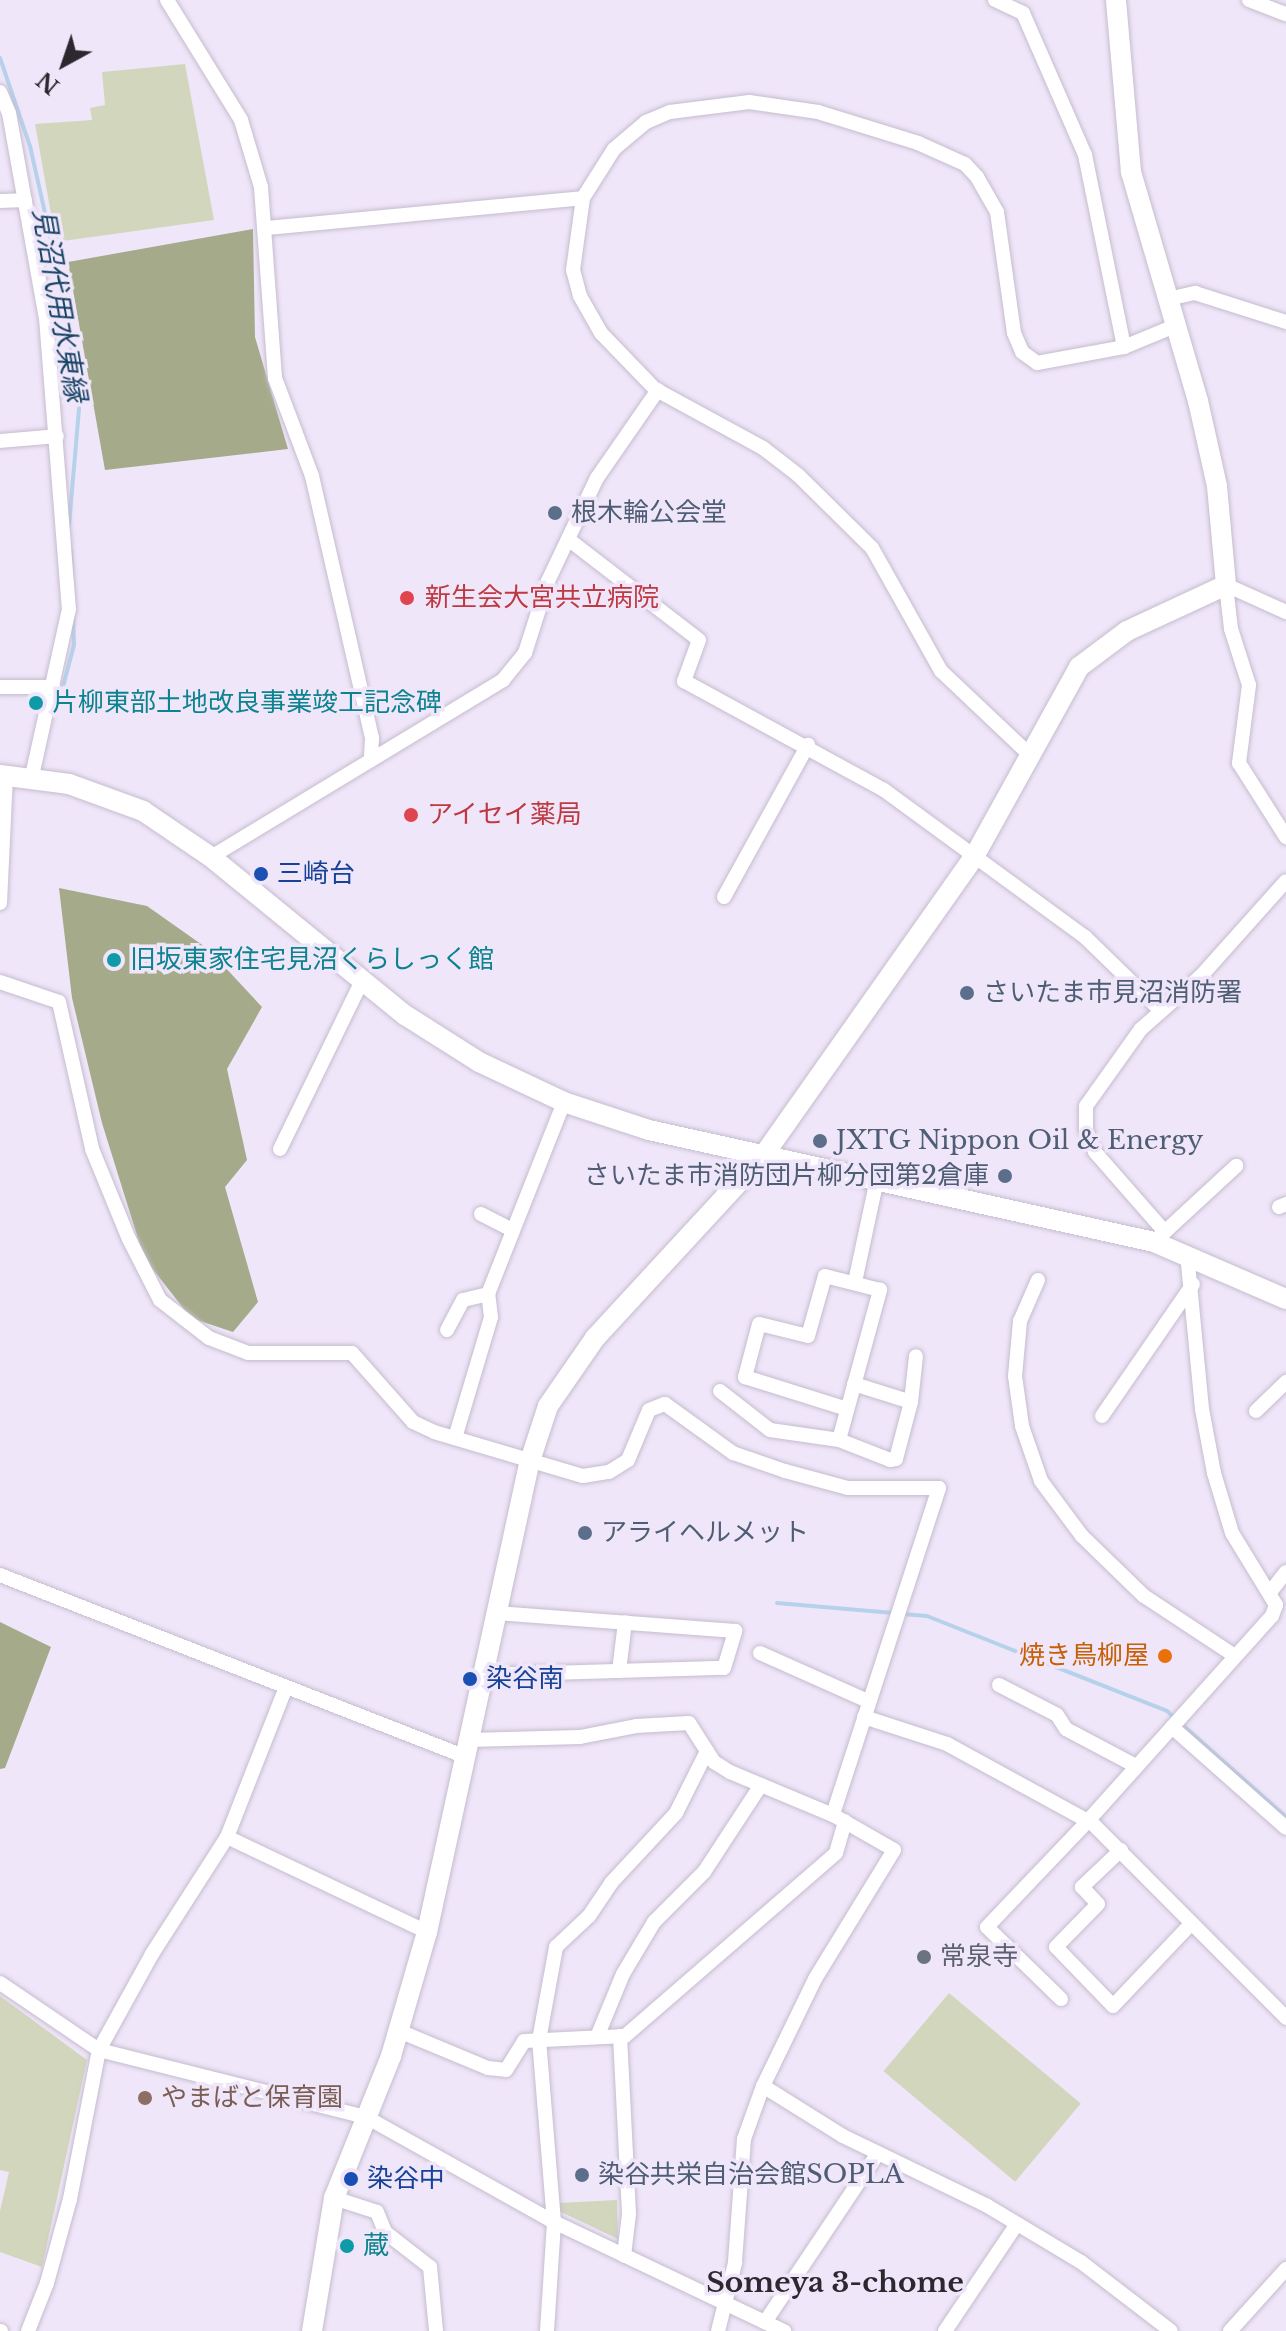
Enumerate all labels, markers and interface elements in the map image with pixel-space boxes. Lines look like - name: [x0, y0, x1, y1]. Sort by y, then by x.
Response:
- north arrow: [24, 24, 104, 104]
- text: N: [32, 66, 65, 100]
- water label: 見沼代用水東縁: [25, 206, 93, 404]
- place label: 根木輪公会堂: [571, 497, 727, 529]
- marker: 根木輪公会堂: [546, 504, 564, 522]
- place label: 新生会大宮共立病院: [425, 582, 659, 614]
- marker: 新生会大宮共立病院: [396, 587, 418, 609]
- place label: 片柳東部土地改良事業竣工記念碑: [52, 687, 442, 719]
- marker: 片柳東部土地改良事業竣工記念碑: [27, 694, 45, 712]
- place label: アイセイ薬局: [427, 799, 583, 831]
- marker: アイセイ薬局: [402, 806, 420, 824]
- place label: 三崎台: [277, 858, 355, 890]
- marker: 三崎台: [252, 865, 270, 883]
- place label: 旧坂東家住宅見沼くらしっく館: [130, 944, 494, 976]
- marker: 旧坂東家住宅見沼くらしっく館: [105, 951, 123, 969]
- place label: さいたま市見沼消防署: [983, 977, 1243, 1009]
- marker: さいたま市見沼消防署: [958, 984, 976, 1002]
- place label: JXTG Nippon Oil & Energy: [836, 1125, 1204, 1157]
- marker: JXTG Nippon Oil & Energy: [811, 1132, 829, 1150]
- place label: さいたま市消防団片柳分団第2倉庫: [583, 1160, 989, 1192]
- marker: さいたま市消防団片柳分団第2倉庫: [996, 1167, 1014, 1185]
- place label: アライヘルメット: [601, 1517, 809, 1549]
- marker: アライヘルメット: [576, 1524, 594, 1542]
- place label: 焼き鳥柳屋: [1019, 1640, 1149, 1672]
- marker: 焼き鳥柳屋: [1156, 1647, 1174, 1665]
- place label: 染谷南: [486, 1663, 564, 1695]
- marker: 染谷南: [461, 1670, 479, 1688]
- place label: 常泉寺: [940, 1941, 1018, 1973]
- marker: 常泉寺: [915, 1948, 933, 1966]
- place label: やまばと保育園: [161, 2082, 343, 2114]
- marker: やまばと保育園: [136, 2089, 154, 2107]
- place label: 染谷共栄自治会館SOPLA: [598, 2159, 904, 2191]
- place label: 染谷中: [367, 2163, 445, 2195]
- marker: 染谷共栄自治会館SOPLA: [573, 2166, 591, 2184]
- marker: 染谷中: [342, 2170, 360, 2188]
- place label: 蔵: [363, 2230, 389, 2262]
- marker: 蔵: [338, 2237, 356, 2255]
- district label: Someya 3-chome: [706, 2266, 964, 2300]

